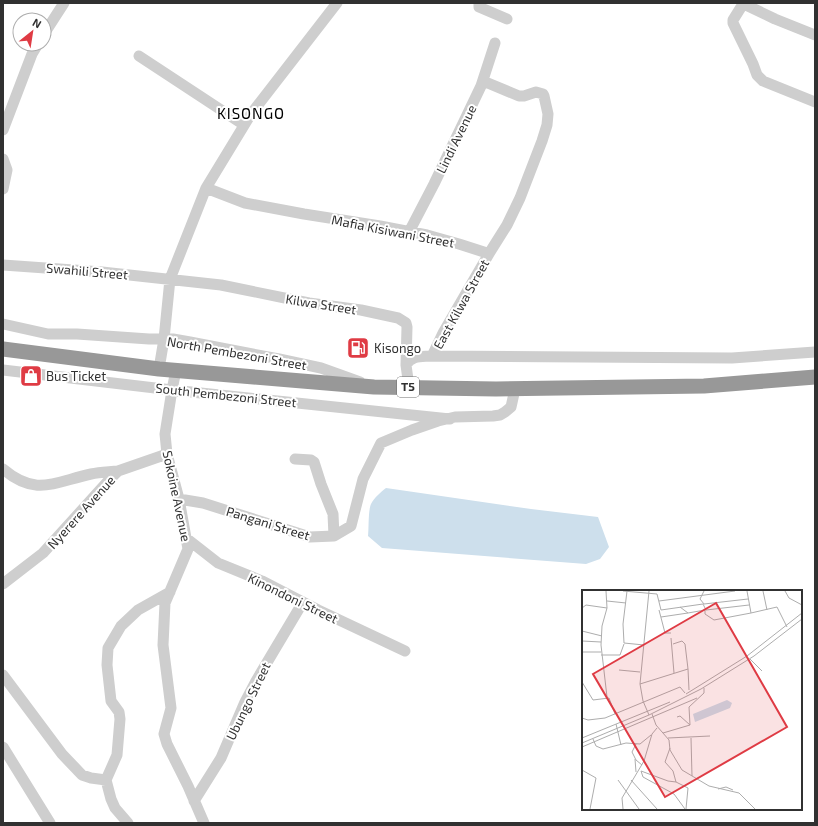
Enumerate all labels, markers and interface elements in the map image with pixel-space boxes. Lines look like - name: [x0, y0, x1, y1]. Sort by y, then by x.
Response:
- north arrow: [12, 12, 52, 52]
- text: N: [31, 15, 44, 31]
- street label: Lindi Avenue: [433, 102, 479, 176]
- district label: KISONGO: [217, 104, 285, 122]
- street label: Mafia Kisiwani Street: [330, 211, 456, 251]
- street label: East Kilwa Street: [430, 256, 492, 352]
- street label: Swahili Street: [45, 259, 129, 283]
- street label: Kilwa Street: [284, 291, 358, 317]
- street label: North Pembezoni Street: [166, 333, 308, 373]
- fuel station icon: Kisongo: [345, 335, 371, 361]
- place label: Kisongo: [374, 340, 421, 356]
- shop icon: Bus Ticket: [18, 363, 44, 389]
- place label: Bus Ticket: [46, 368, 106, 384]
- road number: T5: [397, 377, 419, 397]
- street label: South Pembezoni Street: [155, 380, 297, 410]
- street label: Sokoine Avenue: [160, 449, 194, 543]
- street label: Nyerere Avenue: [44, 472, 118, 552]
- street label: Pangani Street: [224, 503, 312, 543]
- street label: Kinondoni Street: [245, 569, 341, 627]
- inset map: [582, 590, 802, 810]
- street label: Ubungo Street: [222, 659, 274, 743]

